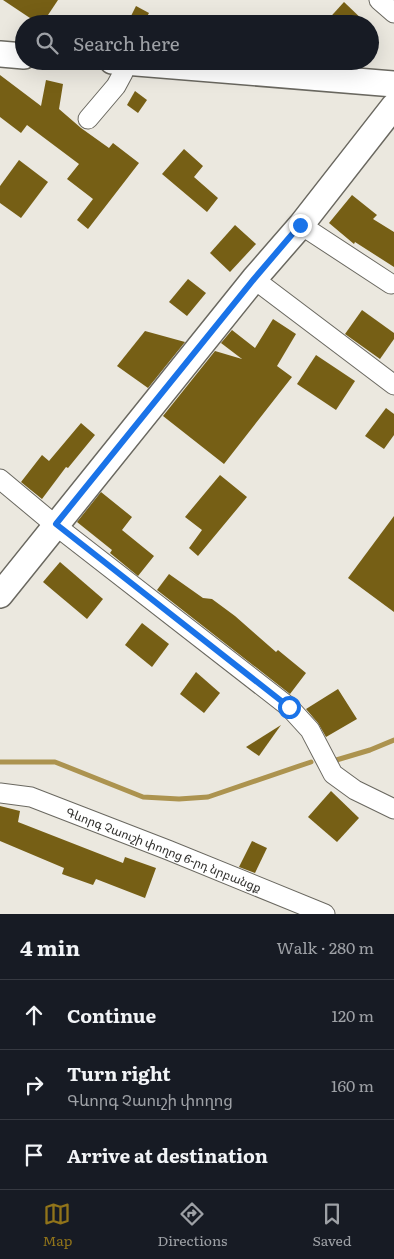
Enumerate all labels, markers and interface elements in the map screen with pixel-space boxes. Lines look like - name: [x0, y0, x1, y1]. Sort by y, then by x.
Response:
- search box: [15, 15, 379, 70]
- icon: search: [33, 29, 61, 57]
- text: Search here: [73, 29, 180, 57]
- route end: [289, 214, 312, 237]
- route start: [278, 696, 301, 719]
- street label: Գևորգ Չաուշի փողոց 6-րդ նրբանցք: [63, 802, 264, 896]
- text: 4 min: [20, 931, 80, 962]
- text: Walk · 280 m: [276, 935, 374, 959]
- icon: ahead: [20, 1001, 48, 1029]
- text: Continue: [67, 1001, 156, 1029]
- text: 120 m: [331, 1003, 374, 1027]
- text: Turn right: [67, 1059, 171, 1087]
- icon: right: [20, 1071, 48, 1099]
- text: 160 m: [331, 1073, 374, 1097]
- text: Գևորգ Չաուշի փողոց: [67, 1087, 233, 1111]
- icon: arrive: [20, 1141, 48, 1169]
- text: Arrive at destination: [67, 1141, 268, 1169]
- tab: Map: [43, 1200, 72, 1250]
- tab: Directions: [157, 1200, 227, 1250]
- tab: Saved: [312, 1200, 351, 1250]

